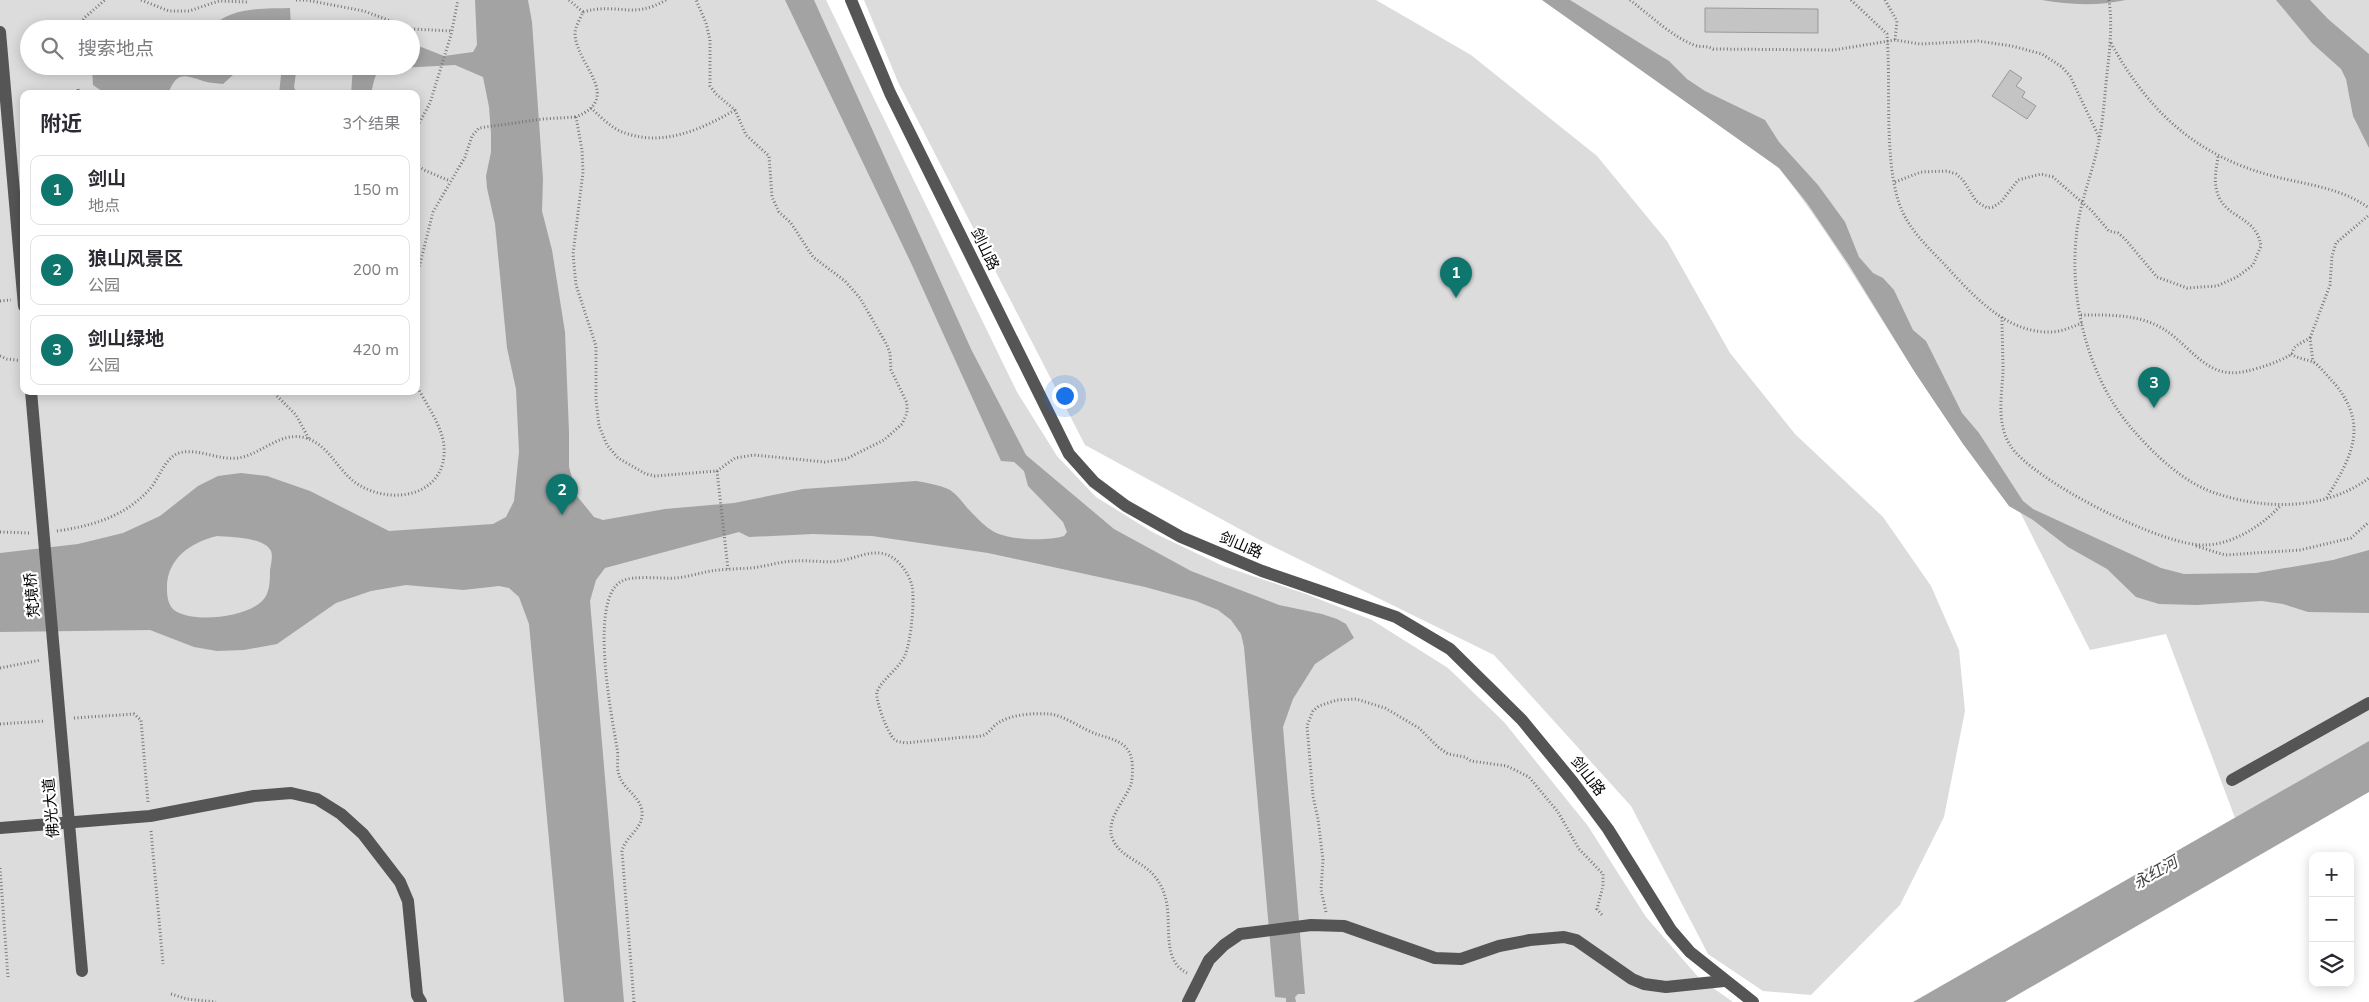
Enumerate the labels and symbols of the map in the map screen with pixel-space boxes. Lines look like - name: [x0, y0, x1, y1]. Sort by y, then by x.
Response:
- street label: 剑山路: [966, 224, 1004, 274]
- pin: 1: [1440, 257, 1472, 298]
- pin: 3: [2138, 367, 2170, 408]
- your location: [1052, 383, 1078, 409]
- pin: 2: [546, 474, 578, 515]
- street label: 剑山路: [1216, 527, 1266, 563]
- street label: 梵境桥: [20, 572, 44, 618]
- street label: 剑山路: [1566, 752, 1610, 800]
- street label: 佛光大道: [38, 777, 64, 839]
- water label: 永红河: [2129, 850, 2184, 894]

